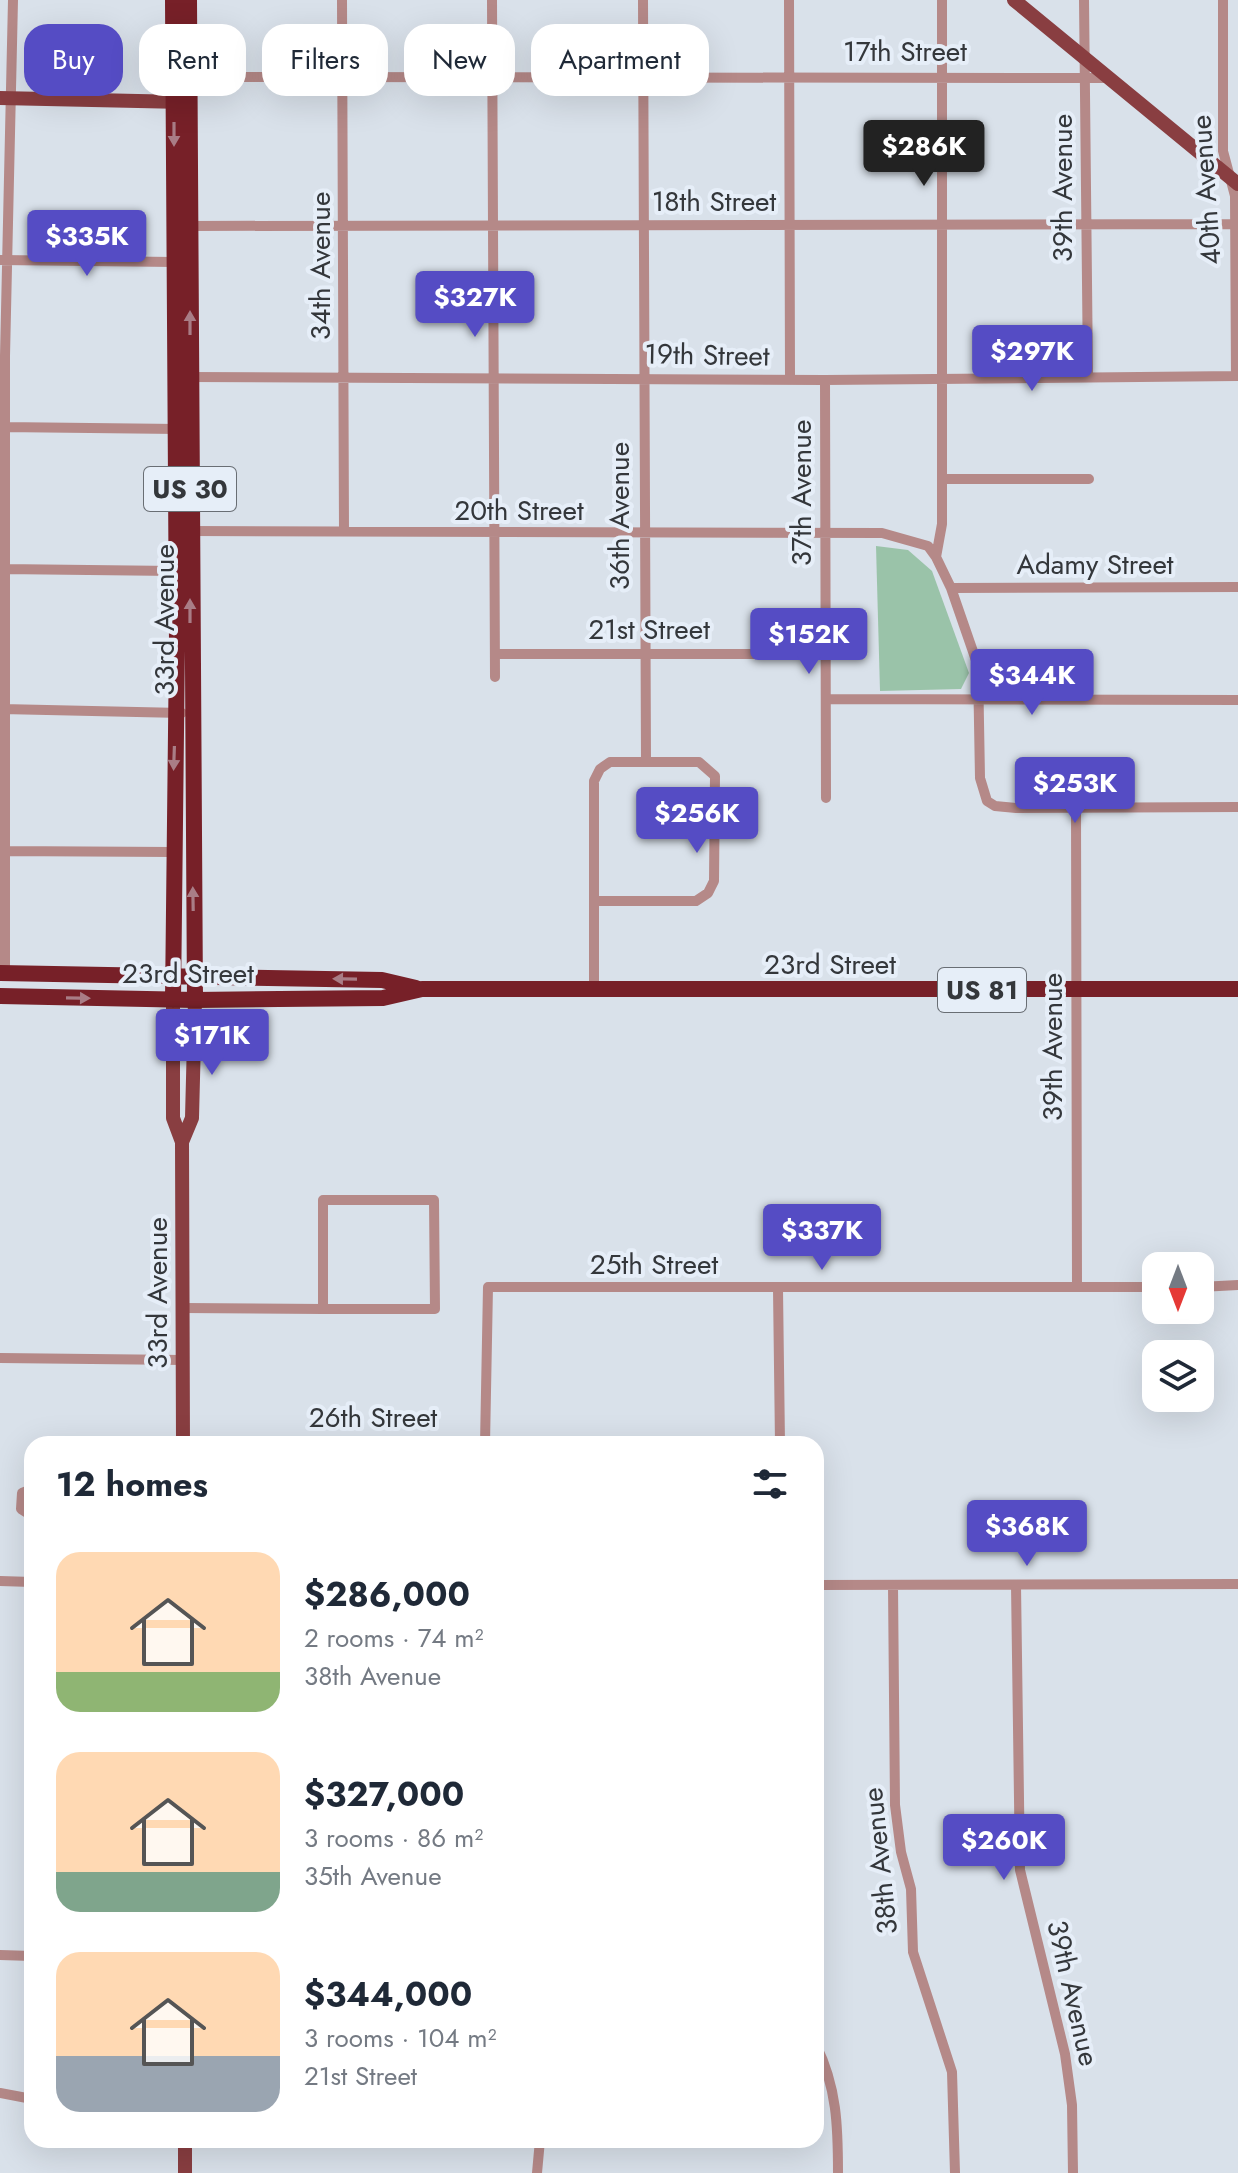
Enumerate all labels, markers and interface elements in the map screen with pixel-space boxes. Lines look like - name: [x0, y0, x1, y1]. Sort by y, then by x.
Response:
- chip: Buy: [24, 24, 123, 96]
- chip: Rent: [139, 24, 246, 96]
- chip: Filters: [262, 24, 388, 96]
- chip: New: [404, 24, 515, 96]
- chip: Apartment: [531, 24, 709, 96]
- street label: 17th Street: [843, 31, 967, 72]
- street label: 39th Avenue: [1042, 114, 1083, 262]
- street label: 40th Avenue: [1180, 114, 1232, 266]
- pin: $286K: [868, 120, 980, 188]
- one-way arrow: [167, 122, 180, 147]
- text: $286K: [881, 127, 967, 165]
- street label: 18th Street: [652, 181, 777, 222]
- street label: 34th Avenue: [300, 192, 341, 340]
- pin: $335K: [31, 210, 143, 278]
- text: $335K: [45, 217, 129, 255]
- pin: $327K: [419, 271, 531, 339]
- text: $327K: [433, 278, 517, 316]
- one-way arrow: [184, 310, 196, 335]
- pin: $297K: [976, 325, 1088, 393]
- text: $297K: [990, 332, 1074, 370]
- street label: 19th Street: [644, 333, 770, 377]
- street label: 37th Avenue: [781, 420, 822, 566]
- street label: 36th Avenue: [599, 442, 640, 590]
- road number: US 30: [144, 467, 236, 511]
- street label: 20th Street: [454, 490, 584, 531]
- street label: 33rd Avenue: [144, 544, 185, 696]
- street label: Adamy Street: [1016, 544, 1174, 585]
- one-way arrow: [184, 598, 196, 623]
- pin: $152K: [753, 608, 865, 676]
- street label: 21st Street: [588, 609, 710, 650]
- text: $152K: [768, 615, 850, 653]
- pin: $344K: [976, 649, 1088, 717]
- text: $344K: [989, 656, 1075, 694]
- one-way arrow: [168, 746, 181, 771]
- pin: $253K: [1019, 757, 1131, 825]
- text: $253K: [1033, 764, 1117, 802]
- pin: $256K: [641, 787, 753, 855]
- text: $256K: [654, 794, 740, 832]
- one-way arrow: [187, 886, 199, 911]
- street label: 23rd Street: [764, 944, 896, 985]
- street label: 23rd Street: [122, 953, 254, 994]
- road number: US 81: [938, 968, 1026, 1012]
- one-way arrow: [332, 973, 357, 986]
- street label: 39th Avenue: [1032, 973, 1073, 1121]
- one-way arrow: [66, 991, 91, 1004]
- pin: $171K: [156, 1009, 268, 1077]
- text: $171K: [174, 1016, 250, 1054]
- pin: $337K: [766, 1204, 878, 1272]
- text: $337K: [781, 1211, 863, 1249]
- street label: 33rd Avenue: [137, 1217, 178, 1369]
- street label: 25th Street: [590, 1244, 718, 1285]
- north arrow: [1142, 1252, 1214, 1324]
- map controls: [1142, 1252, 1214, 1412]
- button: layers: [1142, 1340, 1214, 1412]
- street label: 26th Street: [309, 1397, 438, 1438]
- text: 12 homes: [56, 1460, 208, 1509]
- icon: filters: [748, 1462, 792, 1506]
- pin: $368K: [971, 1500, 1083, 1568]
- text: $368K: [985, 1507, 1069, 1545]
- text: $286,000: [304, 1570, 470, 1619]
- icon: home: [120, 1584, 216, 1680]
- text: 2 rooms · 74 m²: [304, 1619, 484, 1657]
- text: 38th Avenue: [304, 1657, 441, 1695]
- text: $327,000: [304, 1770, 464, 1819]
- icon: home: [120, 1784, 216, 1880]
- street label: 38th Avenue: [852, 1785, 908, 1937]
- pin: $260K: [948, 1814, 1060, 1882]
- text: 3 rooms · 86 m²: [304, 1819, 483, 1857]
- text: $260K: [961, 1821, 1047, 1859]
- text: 35th Avenue: [304, 1857, 442, 1895]
- street label: 39th Avenue: [1036, 1916, 1110, 2070]
- text: $344,000: [304, 1970, 472, 2019]
- icon: home: [120, 1984, 216, 2080]
- text: 3 rooms · 104 m²: [304, 2019, 497, 2057]
- text: 21st Street: [304, 2057, 417, 2095]

